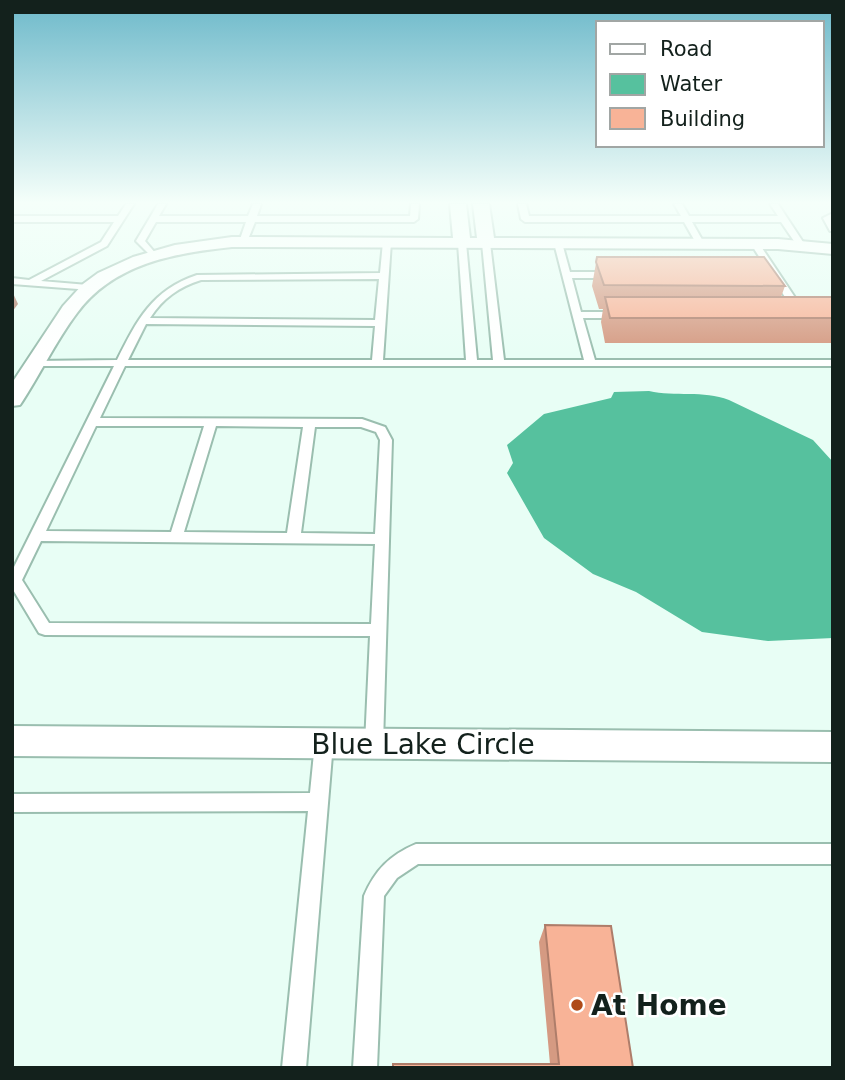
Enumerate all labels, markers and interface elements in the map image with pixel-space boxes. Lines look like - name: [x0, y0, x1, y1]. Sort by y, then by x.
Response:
- legend: [596, 21, 824, 147]
- text: Road: [660, 37, 713, 61]
- text: Water: [660, 72, 722, 96]
- text: Building: [660, 107, 745, 131]
- street label: Blue Lake Circle: [311, 728, 535, 761]
- place label: At Home: [591, 989, 727, 1022]
- marker: At Home: [569, 997, 585, 1013]

